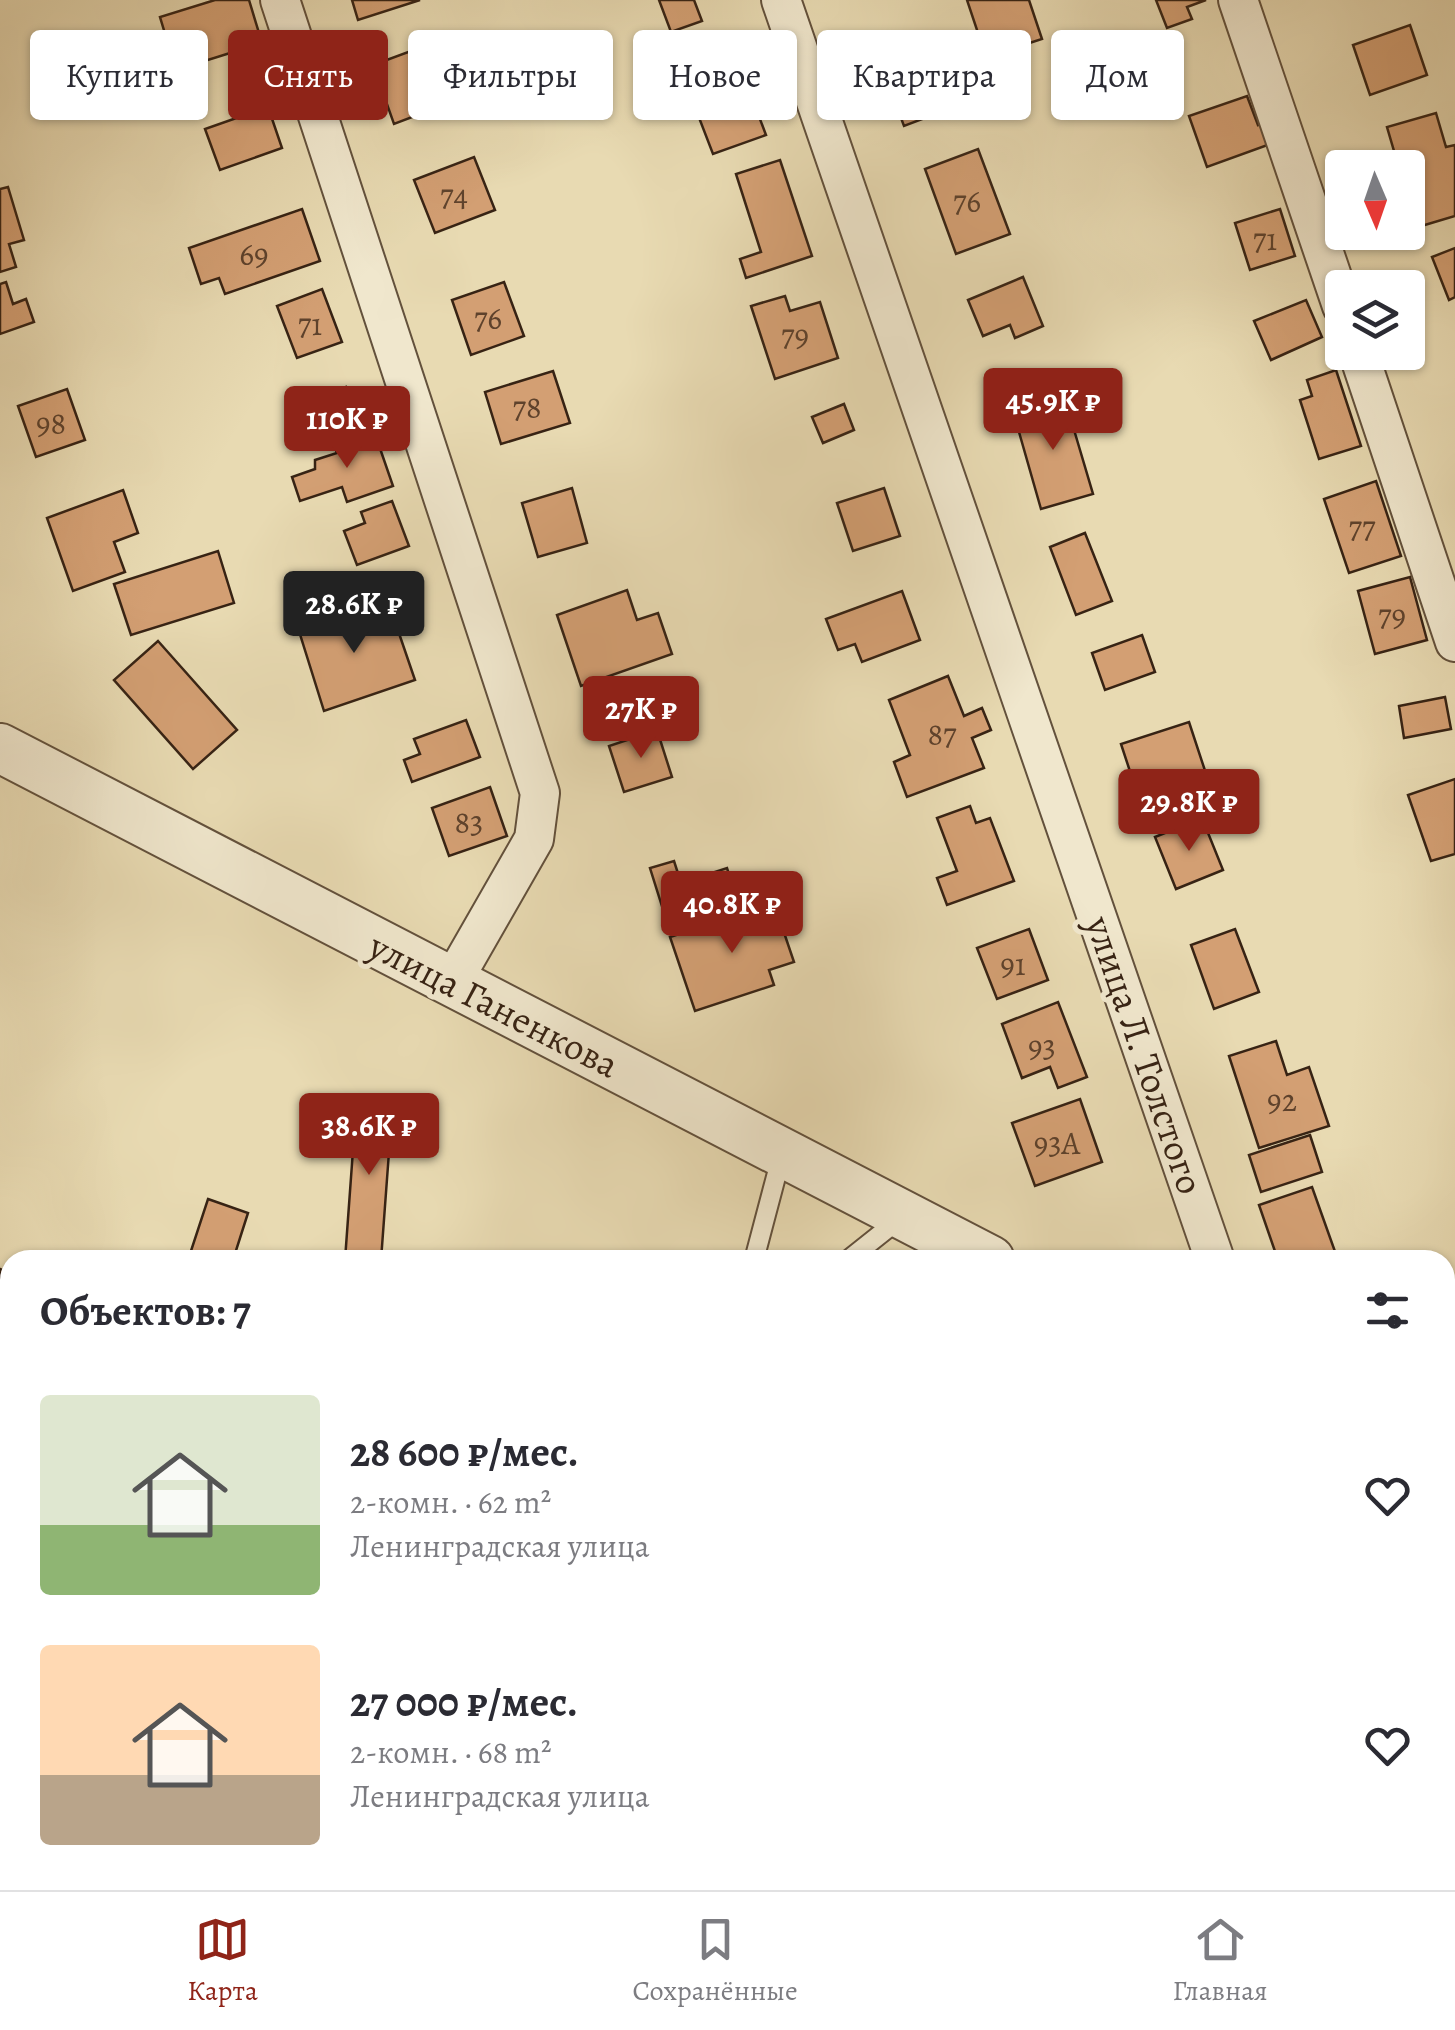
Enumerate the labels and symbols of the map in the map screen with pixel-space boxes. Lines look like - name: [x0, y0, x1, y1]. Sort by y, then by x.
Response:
- north arrow: [1325, 150, 1425, 250]
- house number: 74: [440, 173, 468, 217]
- house number: 76: [953, 179, 981, 223]
- house number: 71: [1253, 217, 1277, 261]
- house number: 69: [239, 232, 269, 276]
- house number: 76: [474, 296, 502, 340]
- house number: 71: [298, 302, 322, 346]
- house number: 79: [781, 313, 809, 357]
- pin: 45.9K ₽: [961, 368, 1145, 453]
- house number: 78: [513, 385, 541, 429]
- pin: 110K ₽: [266, 386, 428, 471]
- house number: 98: [36, 401, 66, 445]
- house number: 77: [1349, 505, 1376, 549]
- pin: 28.6K ₽: [262, 571, 446, 656]
- house number: 79: [1378, 593, 1406, 637]
- pin: 27K ₽: [571, 676, 711, 761]
- house number: 87: [928, 712, 957, 756]
- pin: 29.8K ₽: [1097, 769, 1281, 854]
- house number: 83: [455, 800, 483, 844]
- pin: 40.8K ₽: [640, 871, 824, 956]
- street label: улица Л. Толстого: [1073, 908, 1217, 1201]
- street label: улица Ганенкова: [359, 919, 628, 1091]
- house number: 91: [1000, 942, 1026, 986]
- house number: 93: [1028, 1024, 1056, 1068]
- house number: 92: [1267, 1078, 1297, 1122]
- pin: 38.6K ₽: [277, 1093, 461, 1178]
- house number: 93А: [1034, 1121, 1082, 1165]

